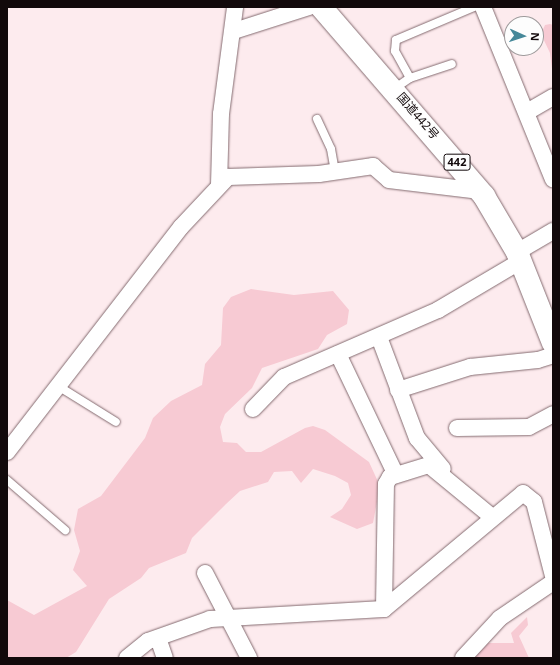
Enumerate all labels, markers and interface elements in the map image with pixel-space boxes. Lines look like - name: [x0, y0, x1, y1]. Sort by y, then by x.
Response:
- north arrow: [504, 16, 544, 56]
- text: N: [528, 32, 543, 41]
- street label: 国道442号: [394, 90, 442, 142]
- road number: 442: [443, 153, 471, 171]

